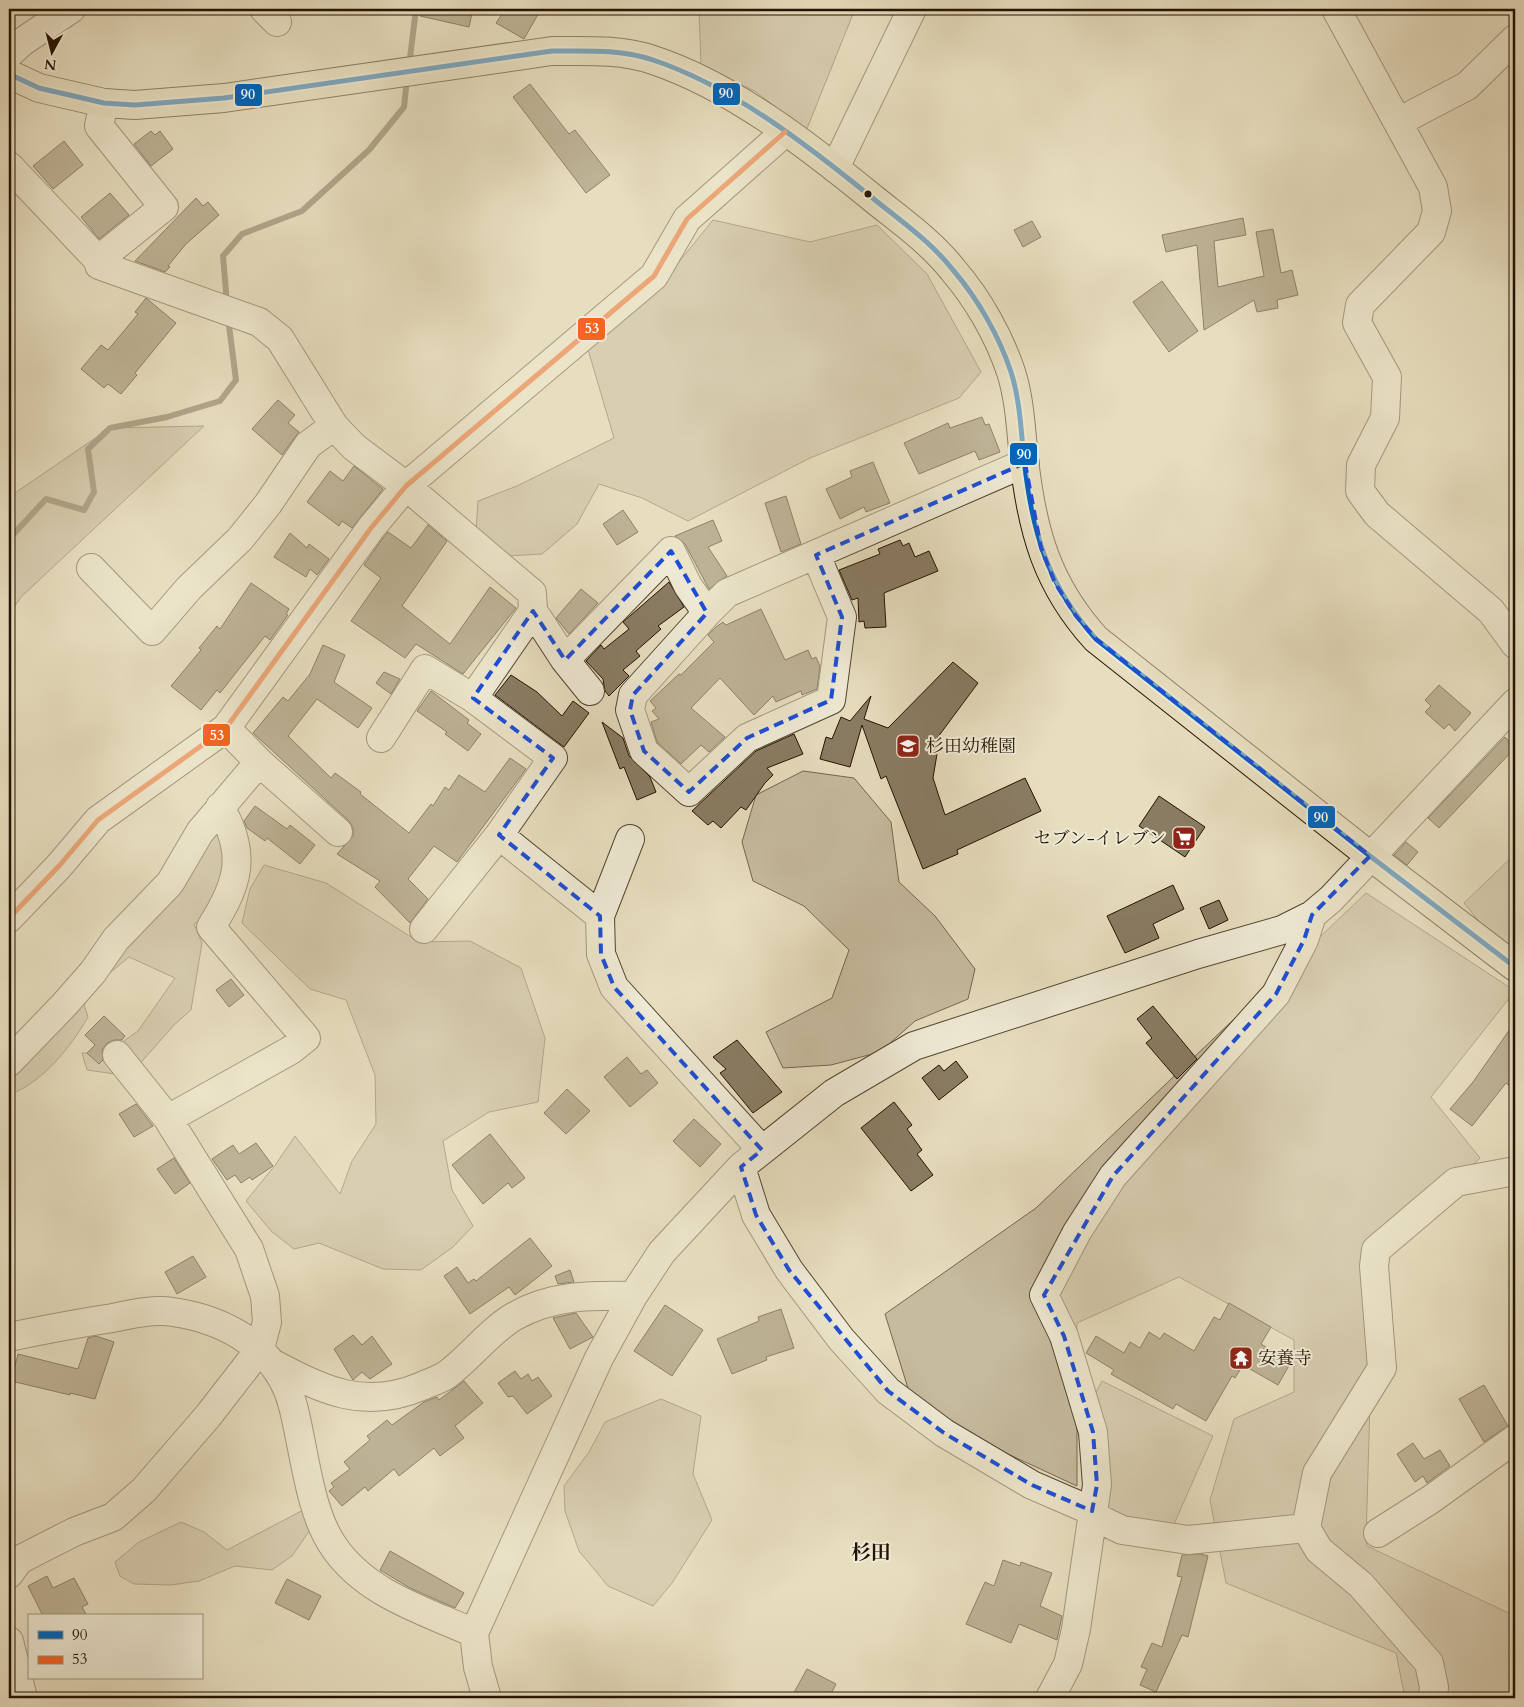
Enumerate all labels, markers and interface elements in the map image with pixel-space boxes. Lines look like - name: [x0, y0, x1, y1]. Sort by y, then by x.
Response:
- north arrow: [28, 28, 78, 78]
- text: N: [43, 54, 58, 75]
- line badge: 90: [712, 82, 741, 106]
- line badge: 90: [234, 83, 263, 107]
- text: 90: [719, 84, 733, 103]
- text: 90: [241, 85, 255, 104]
- unlabelled marker: [863, 189, 873, 199]
- line badge: 53: [577, 317, 606, 341]
- text: 53: [585, 319, 599, 338]
- line badge: 90: [1009, 442, 1038, 466]
- text: 90: [1017, 445, 1031, 464]
- line badge: 53: [202, 723, 231, 747]
- text: 53: [210, 726, 224, 745]
- school or university icon: 杉田幼稚園: [895, 733, 921, 759]
- place label: 杉田幼稚園: [926, 734, 1016, 759]
- line badge: 90: [1307, 805, 1336, 829]
- text: 90: [1314, 808, 1328, 827]
- supermarket icon: セブン-イレブン: [1171, 825, 1197, 851]
- place label: セブン-イレブン: [1033, 826, 1166, 851]
- temple icon: 安養寺: [1228, 1345, 1254, 1371]
- place label: 安養寺: [1258, 1346, 1312, 1371]
- district label: 杉田: [851, 1539, 891, 1566]
- legend: [28, 1614, 202, 1680]
- text: 90: [72, 1625, 88, 1645]
- text: 53: [72, 1649, 87, 1669]

